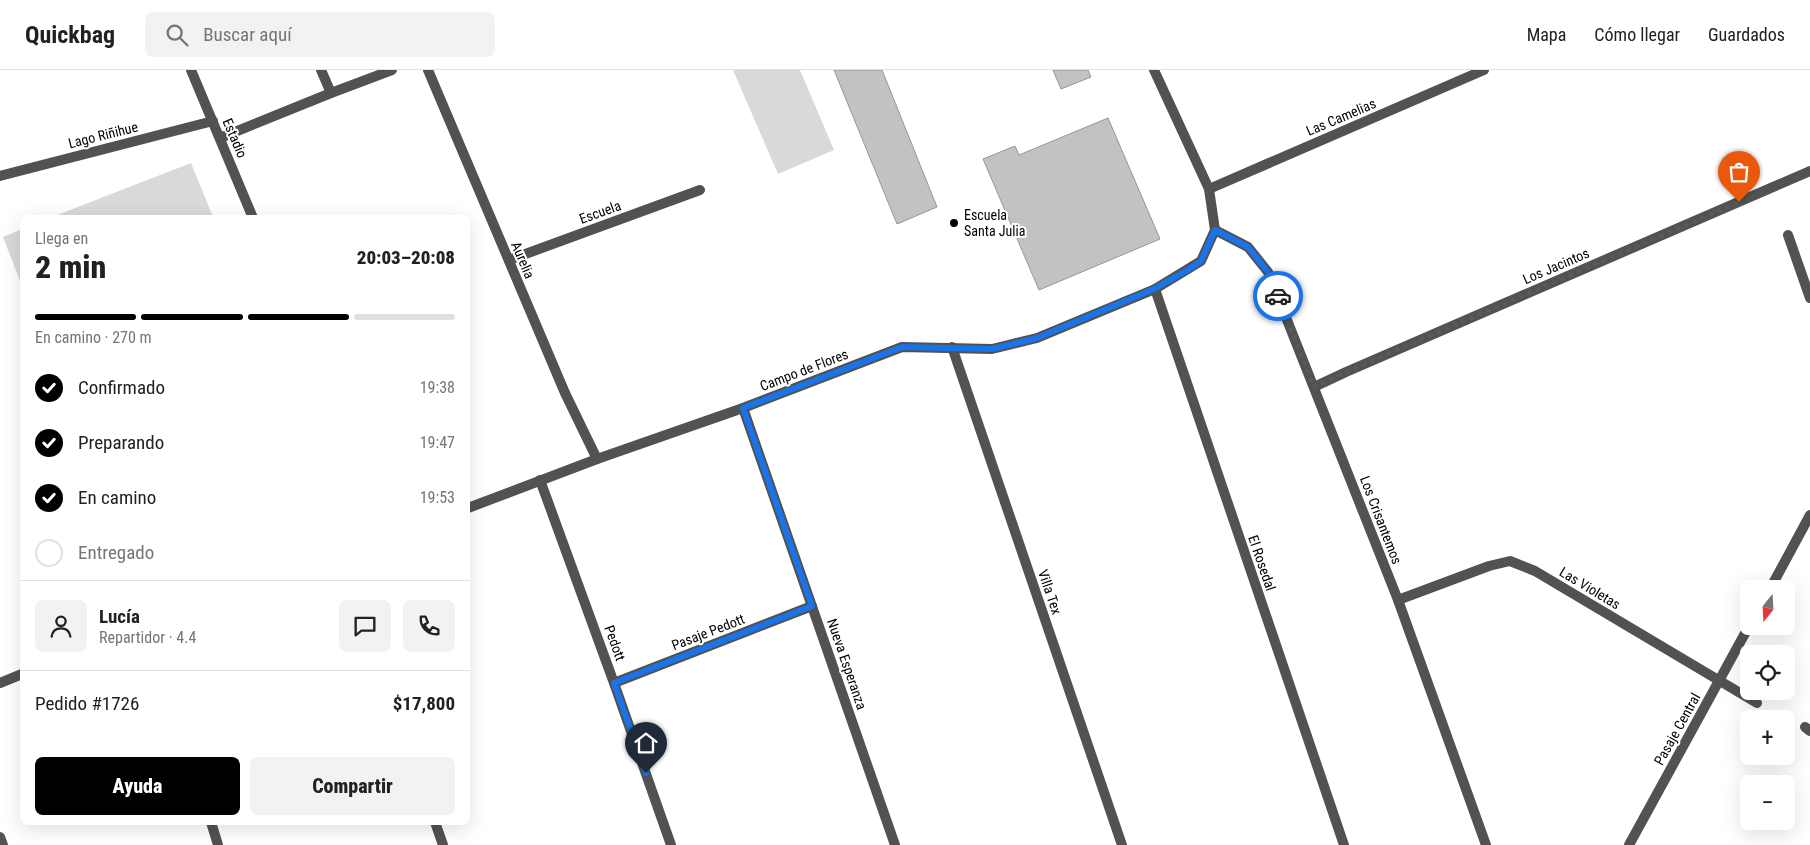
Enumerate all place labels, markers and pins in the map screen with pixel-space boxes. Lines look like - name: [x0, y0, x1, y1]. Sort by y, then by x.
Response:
- pin: [1718, 151, 1760, 202]
- place label: Escuela Santa Julia: [964, 207, 1025, 239]
- marker: Escuela Santa Julia: [948, 217, 960, 229]
- pin: [625, 722, 667, 773]

